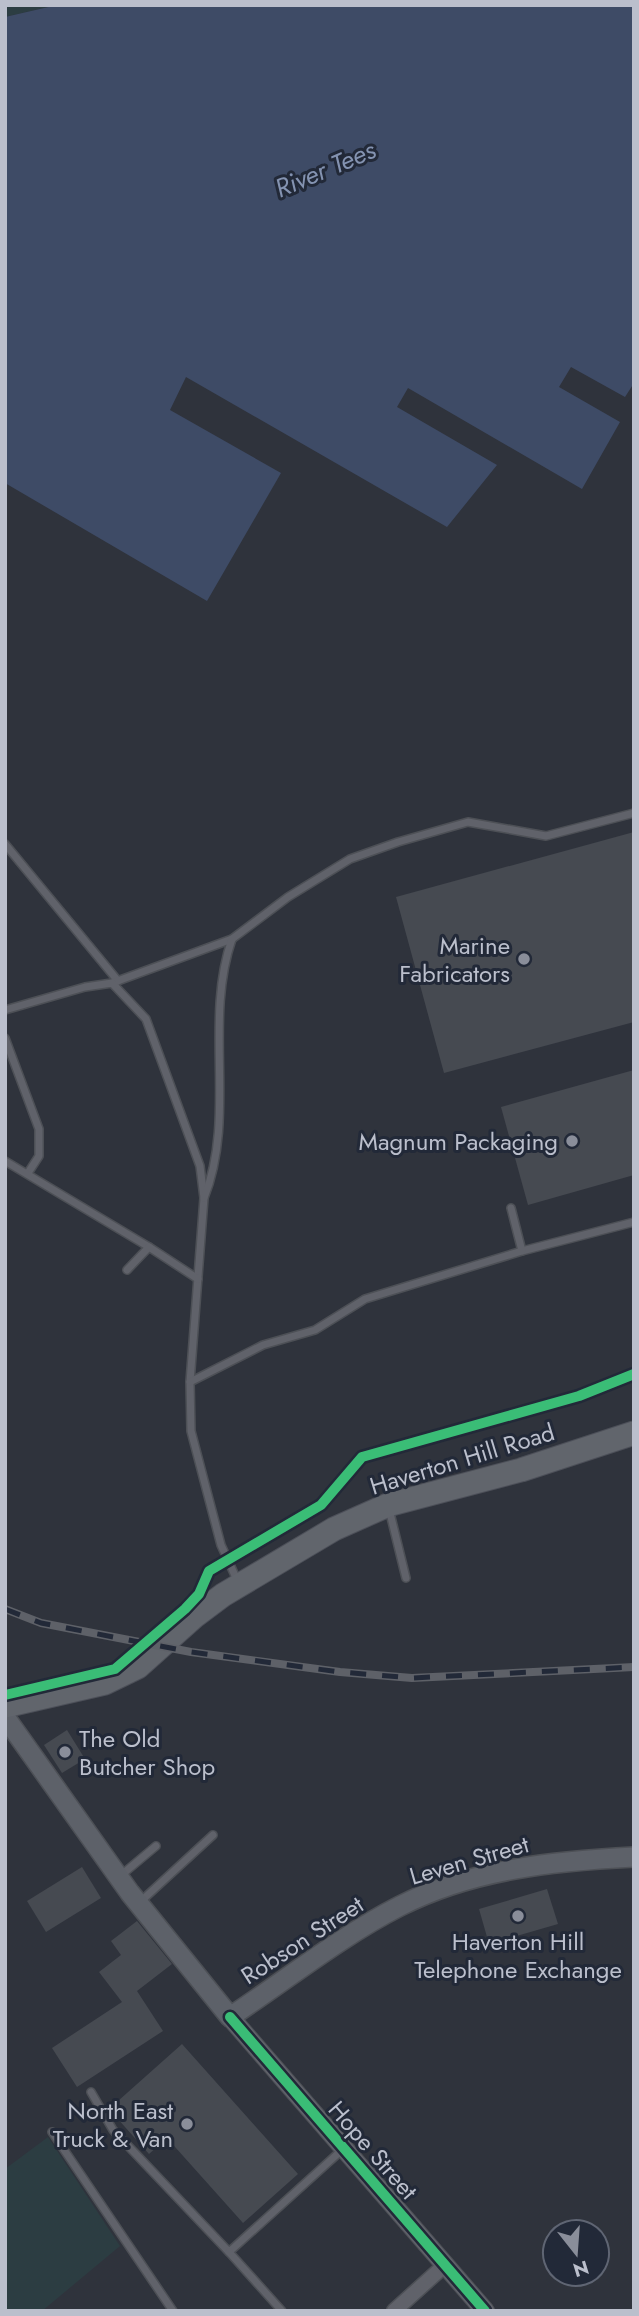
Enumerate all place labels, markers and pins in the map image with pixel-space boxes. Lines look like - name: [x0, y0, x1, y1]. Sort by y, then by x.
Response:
- place label: Marine Fabricators: [399, 928, 510, 991]
- marker: Marine Fabricators: [516, 951, 532, 967]
- place label: Magnum Packaging: [358, 1124, 558, 1159]
- marker: Magnum Packaging: [564, 1133, 580, 1149]
- place label: The Old Butcher Shop: [79, 1721, 215, 1784]
- marker: The Old Butcher Shop: [57, 1744, 73, 1760]
- marker: Haverton Hill Telephone Exchange: [510, 1908, 526, 1924]
- place label: Haverton Hill Telephone Exchange: [414, 1924, 622, 1987]
- place label: North East Truck & Van: [53, 2093, 173, 2156]
- marker: North East Truck & Van: [179, 2116, 195, 2132]

